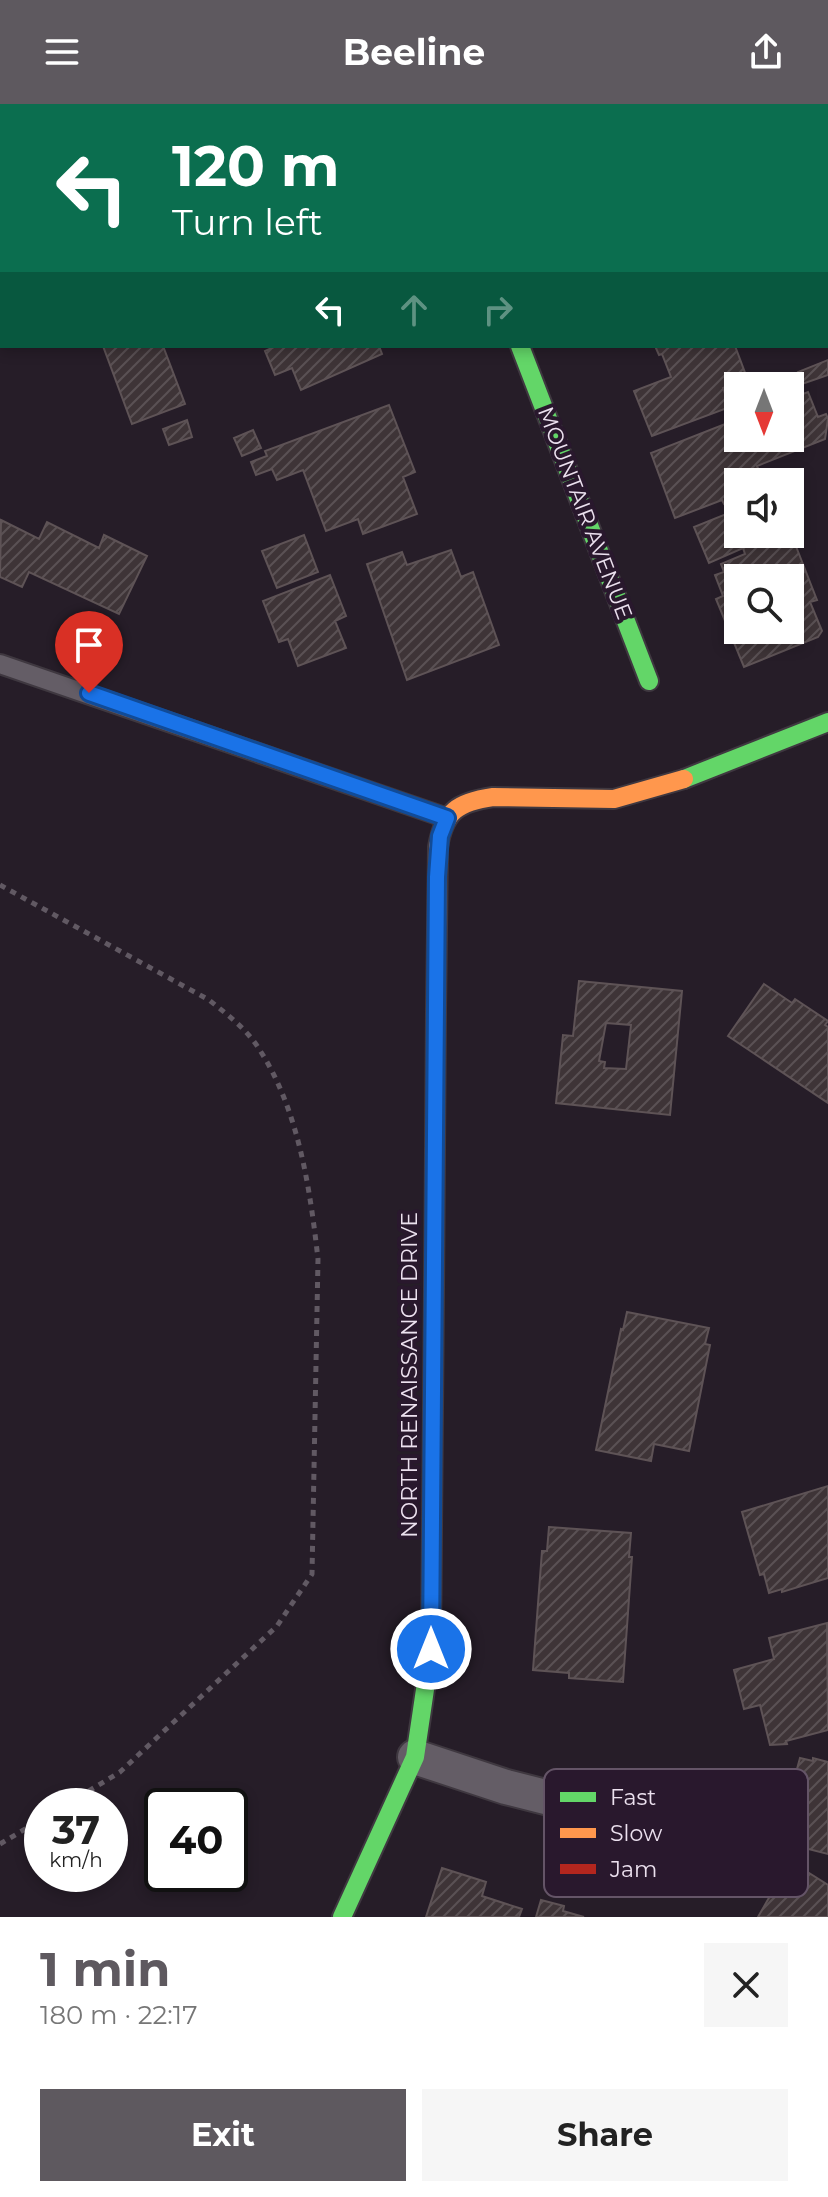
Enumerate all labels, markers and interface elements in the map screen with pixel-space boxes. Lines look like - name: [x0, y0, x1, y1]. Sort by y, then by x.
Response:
- icon: menu: [40, 30, 84, 74]
- text: Beeline: [343, 30, 485, 74]
- icon: share: [744, 30, 788, 74]
- text: 120 m: [172, 132, 340, 200]
- icon: left: [40, 136, 144, 240]
- text: Turn left: [172, 200, 323, 244]
- icon: left: [308, 288, 352, 332]
- icon: ahead: [392, 288, 436, 332]
- icon: right: [476, 288, 520, 332]
- north arrow: [724, 372, 804, 452]
- map controls: [724, 372, 804, 644]
- street label: MOUNTAIR AVENUE: [532, 403, 638, 623]
- button: sound: [724, 468, 804, 548]
- button: search: [724, 564, 804, 644]
- pin: [55, 611, 123, 693]
- icon: arrive: [67, 623, 111, 667]
- street label: NORTH RENAISSANCE DRIVE: [396, 1212, 423, 1538]
- position arrow: [389, 1607, 473, 1691]
- legend: [544, 1769, 808, 1897]
- text: Fast: [610, 1784, 656, 1811]
- speed limit sign: 40: [144, 1788, 248, 1892]
- text: 37: [52, 1805, 100, 1854]
- text: Slow: [610, 1820, 663, 1847]
- text: km/h: [49, 1848, 103, 1872]
- text: Jam: [609, 1856, 657, 1883]
- text: 1 min: [40, 1940, 170, 1998]
- button: close: [704, 1943, 788, 2027]
- text: 180 m · 22:17: [40, 1999, 198, 2031]
- button: Exit: [40, 2089, 406, 2181]
- button: Share: [422, 2089, 788, 2181]

